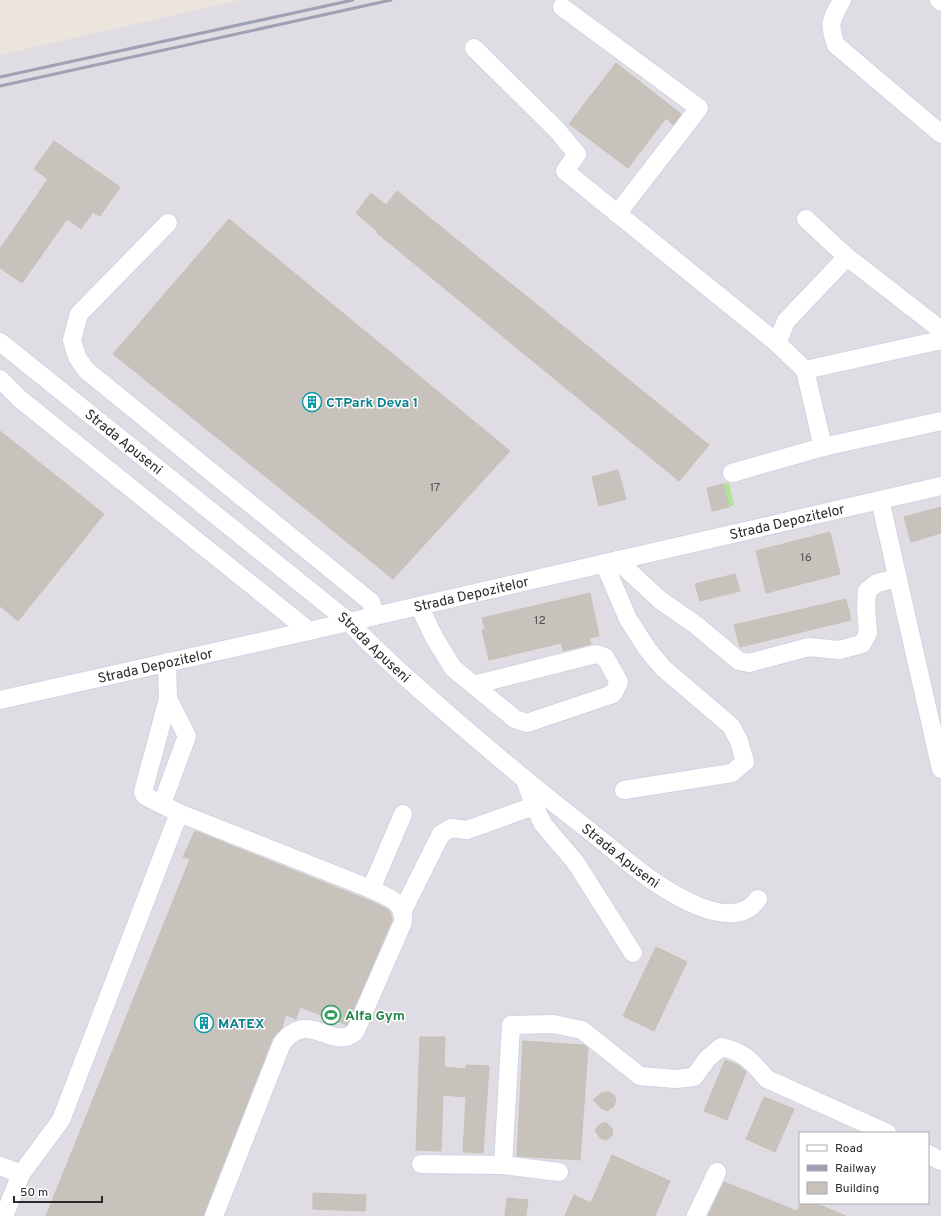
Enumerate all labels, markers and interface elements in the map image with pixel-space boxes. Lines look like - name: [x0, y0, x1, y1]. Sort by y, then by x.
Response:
- building icon: CTPark Deva 1: [301, 391, 323, 413]
- place label: CTPark Deva 1: [326, 395, 418, 412]
- street label: Strada Apuseni: [81, 406, 165, 479]
- house number: 17: [430, 480, 440, 496]
- street label: Strada Depozitelor: [728, 501, 847, 544]
- house number: 16: [800, 550, 812, 566]
- street label: Strada Depozitelor: [412, 574, 531, 617]
- street label: Strada Apuseni: [334, 609, 413, 687]
- house number: 12: [534, 613, 546, 629]
- street label: Strada Depozitelor: [96, 646, 215, 688]
- street label: Strada Apuseni: [577, 821, 662, 893]
- sports icon: Alfa Gym: [320, 1004, 342, 1026]
- place label: Alfa Gym: [345, 1008, 405, 1025]
- building icon: MATEX: [193, 1012, 215, 1034]
- place label: MATEX: [218, 1016, 264, 1033]
- legend: [799, 1132, 929, 1204]
- text: Road: [835, 1141, 863, 1157]
- text: Railway: [835, 1161, 876, 1177]
- scale bar: [14, 1178, 102, 1204]
- text: Building: [835, 1181, 879, 1197]
- text: 50 m: [20, 1185, 48, 1201]

